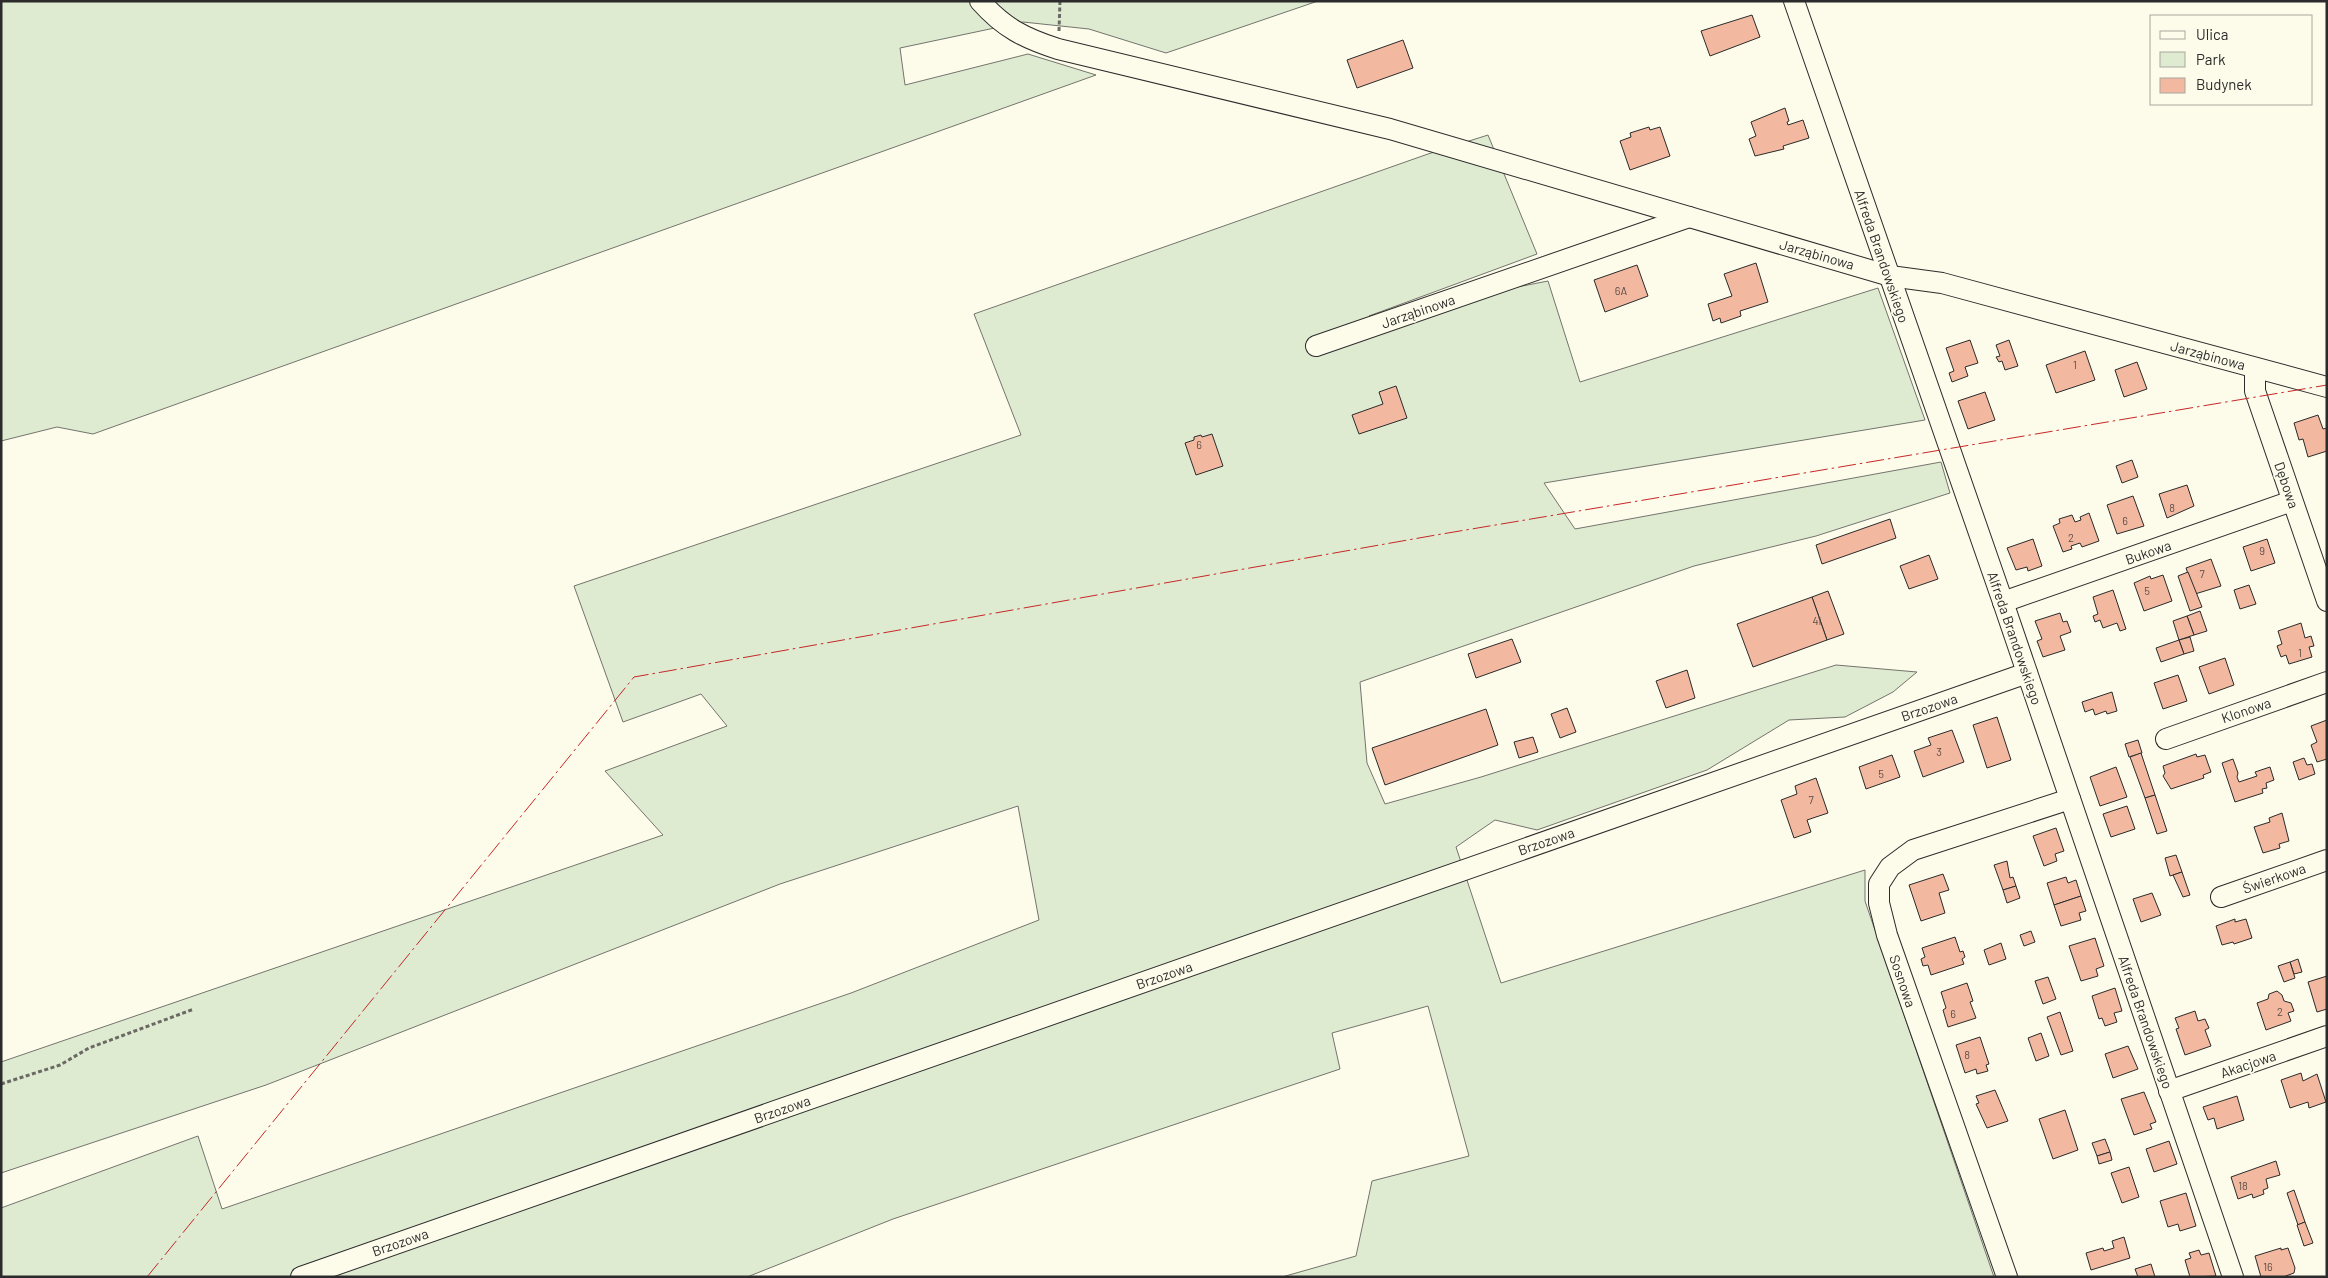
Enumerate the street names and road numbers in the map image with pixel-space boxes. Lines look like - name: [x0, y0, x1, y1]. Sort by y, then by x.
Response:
- street label: Alfreda Brandowskiego: [1851, 187, 1913, 325]
- street label: Jarząbinowa: [1778, 235, 1856, 273]
- street label: Jarząbinowa: [1379, 290, 1457, 332]
- street label: Jarząbinowa: [2169, 337, 2247, 373]
- street label: Dębowa: [2271, 459, 2303, 511]
- street label: Bukowa: [2123, 536, 2173, 568]
- street label: Alfreda Brandowskiego: [1984, 569, 2046, 707]
- street label: Brzozowa: [1899, 689, 1959, 725]
- street label: Klonowa: [2219, 694, 2273, 726]
- street label: Brzozowa: [1516, 823, 1576, 859]
- street label: Świerkowa: [2240, 859, 2308, 897]
- street label: Sosnowa: [1886, 952, 1920, 1010]
- street label: Alfreda Brandowskiego: [2115, 953, 2177, 1091]
- street label: Brzozowa: [1134, 957, 1194, 993]
- street label: Akacjowa: [2218, 1047, 2278, 1081]
- street label: Brzozowa: [752, 1091, 812, 1127]
- street label: Brzozowa: [370, 1224, 430, 1260]

